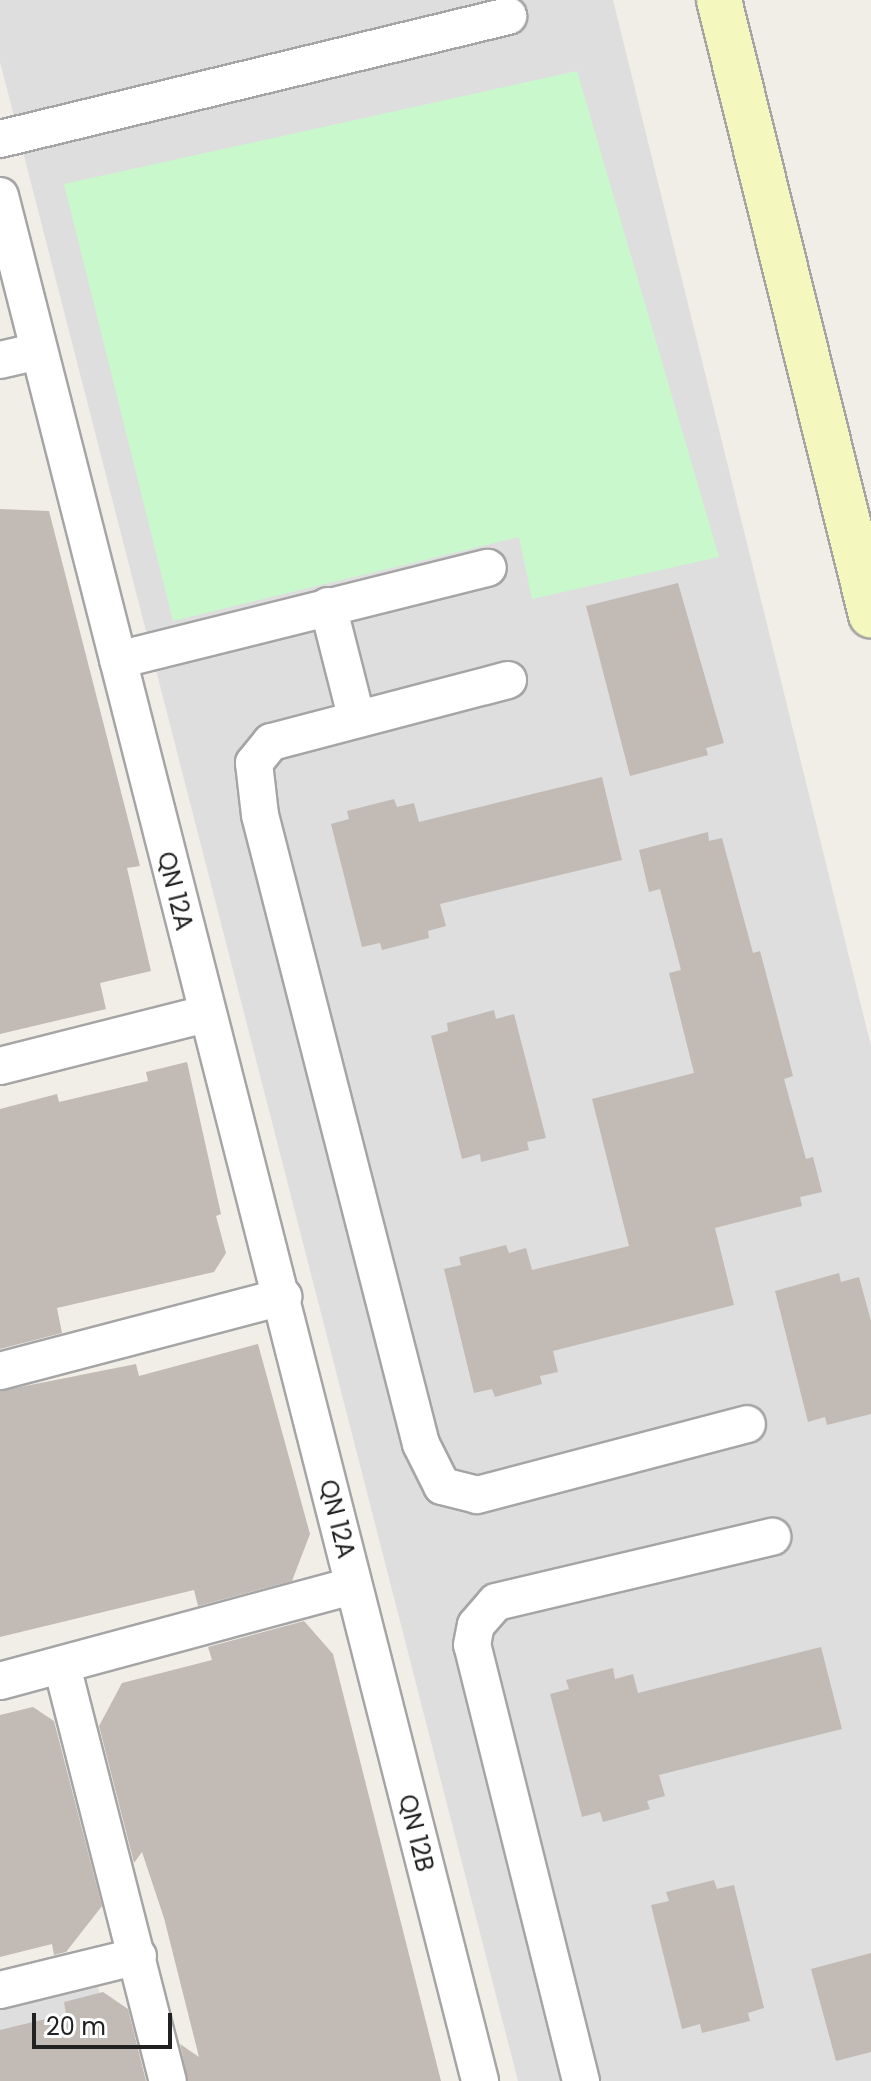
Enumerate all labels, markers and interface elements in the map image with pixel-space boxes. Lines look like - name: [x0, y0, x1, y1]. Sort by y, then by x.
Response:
- street label: QN 12A: [151, 849, 199, 933]
- street label: QN 12A: [313, 1477, 361, 1561]
- street label: QN 12B: [393, 1791, 439, 1875]
- scale bar: [36, 1997, 176, 2047]
- text: 20 m: [46, 2010, 106, 2043]

